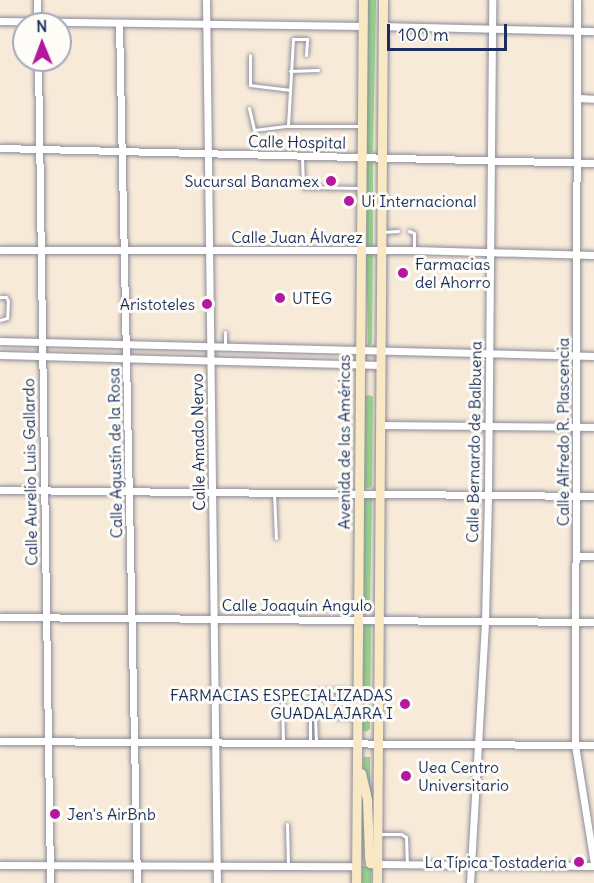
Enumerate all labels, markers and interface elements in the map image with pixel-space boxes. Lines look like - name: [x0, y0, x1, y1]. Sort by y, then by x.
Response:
- north arrow: [12, 12, 72, 72]
- scale bar: [390, 12, 510, 50]
- text: N: [36, 16, 47, 36]
- text: 100 m: [398, 23, 449, 46]
- street label: Calle Hospital: [248, 132, 346, 152]
- place label: Sucursal Banamex: [184, 171, 319, 191]
- marker: Sucursal Banamex: [324, 174, 338, 188]
- place label: Ui Internacional: [361, 191, 477, 211]
- marker: Ui Internacional: [342, 194, 356, 208]
- street label: Calle Juan Álvarez: [231, 227, 363, 247]
- place label: Farmacias del Ahorro: [415, 254, 491, 292]
- marker: Farmacias del Ahorro: [396, 266, 410, 280]
- place label: UTEG: [292, 288, 332, 308]
- marker: UTEG: [273, 291, 287, 305]
- place label: Aristoteles: [120, 294, 195, 314]
- marker: Aristoteles: [200, 297, 214, 311]
- street label: Calle Alfredo R. Plascencia: [553, 338, 573, 526]
- street label: Calle Bernardo de Balbuena: [463, 341, 485, 543]
- street label: Avenida de las Américas: [334, 355, 354, 529]
- street label: Calle Agustín de la Rosa: [104, 367, 126, 539]
- street label: Calle Amado Nervo: [187, 373, 209, 511]
- street label: Calle Aurelio Luis Gallardo: [19, 378, 41, 566]
- street label: Calle Joaquín Angulo: [222, 595, 372, 615]
- place label: FARMACIAS ESPECIALIZADAS GUADALAJARA I: [170, 685, 393, 723]
- marker: FARMACIAS ESPECIALIZADAS GUADALAJARA I: [398, 697, 412, 711]
- place label: Uea Centro Universitario: [418, 757, 509, 795]
- marker: Uea Centro Universitario: [399, 769, 413, 783]
- place label: Jen's AirBnb: [67, 804, 156, 824]
- marker: Jen's AirBnb: [48, 807, 62, 821]
- place label: La Típica Tostaderia: [425, 852, 567, 872]
- marker: La Típica Tostaderia: [572, 855, 586, 869]

